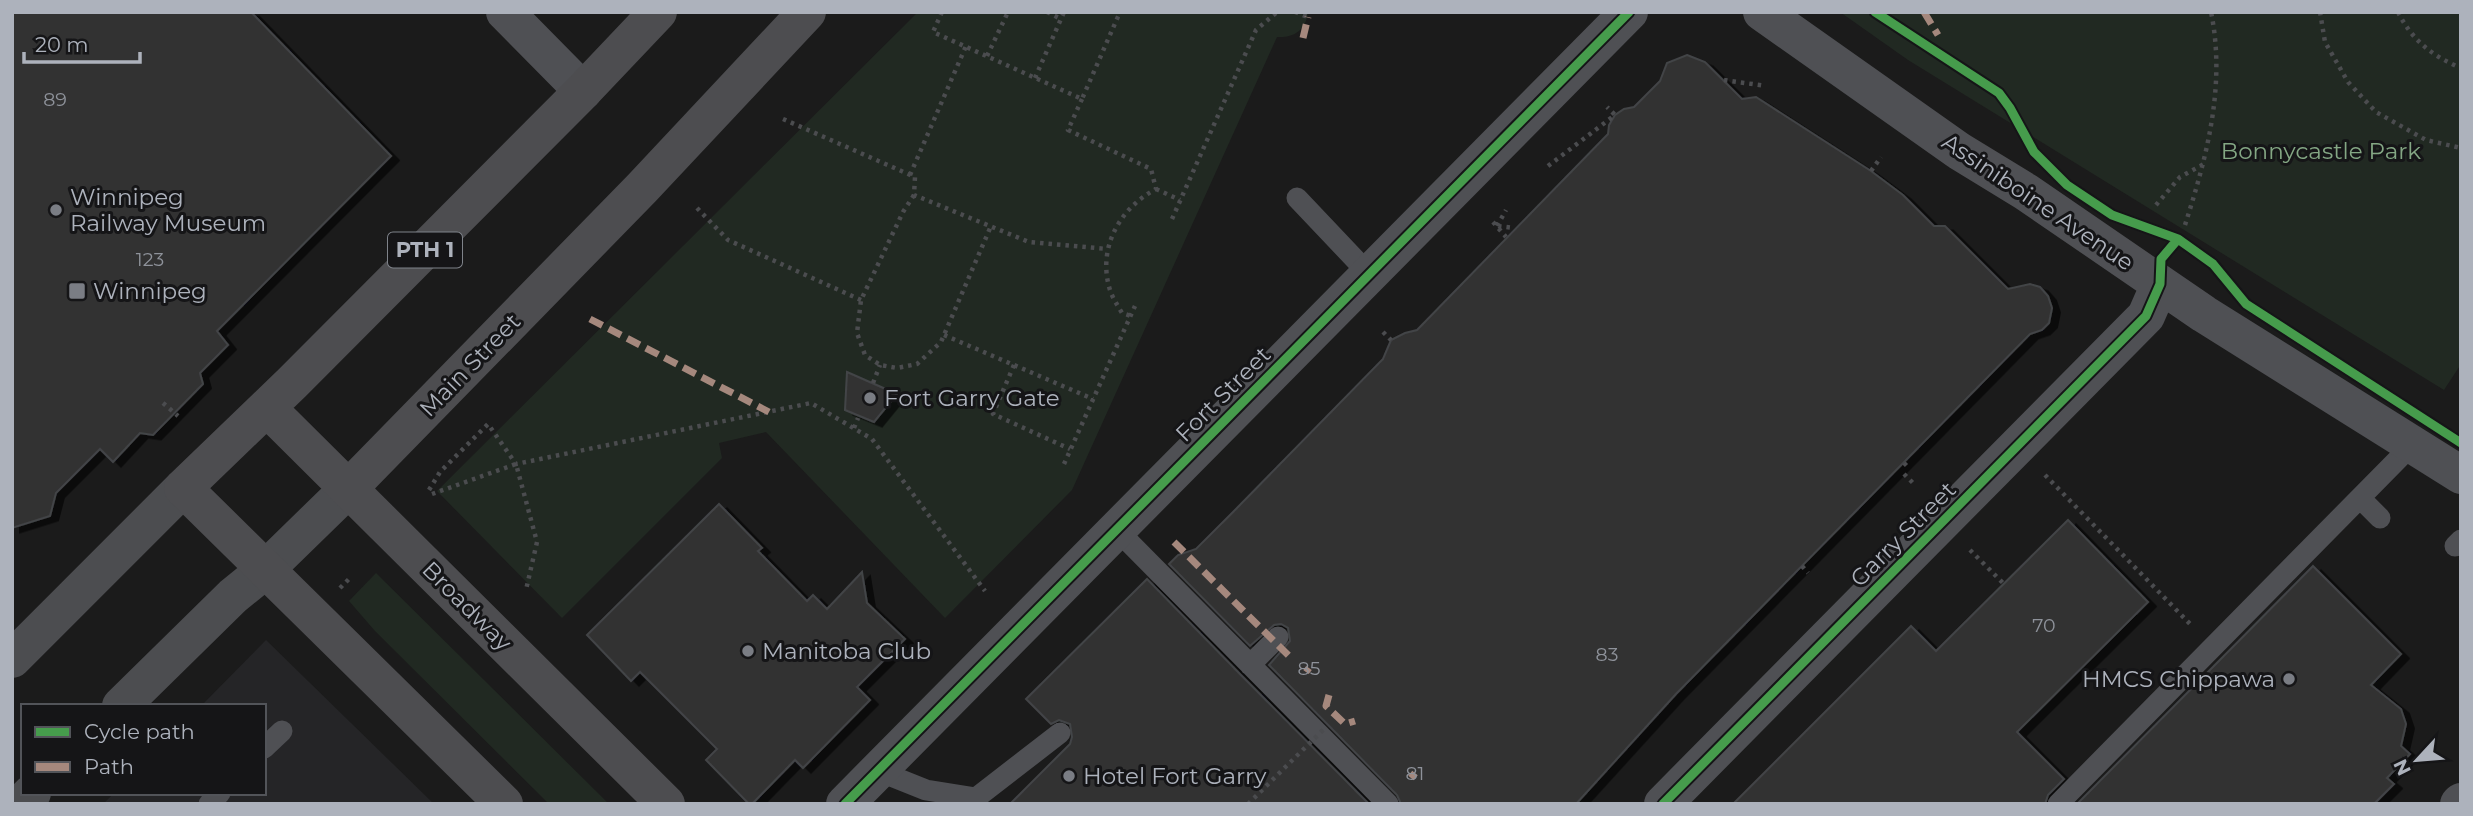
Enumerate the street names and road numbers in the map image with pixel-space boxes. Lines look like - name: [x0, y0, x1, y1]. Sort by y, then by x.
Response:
- street label: Assiniboine Avenue: [1937, 127, 2139, 277]
- road number: PTH 1: [388, 232, 462, 268]
- street label: Main Street: [414, 307, 526, 423]
- street label: Fort Street: [1170, 341, 1276, 447]
- street label: Garry Street: [1844, 475, 1962, 593]
- street label: Broadway: [416, 555, 518, 657]

